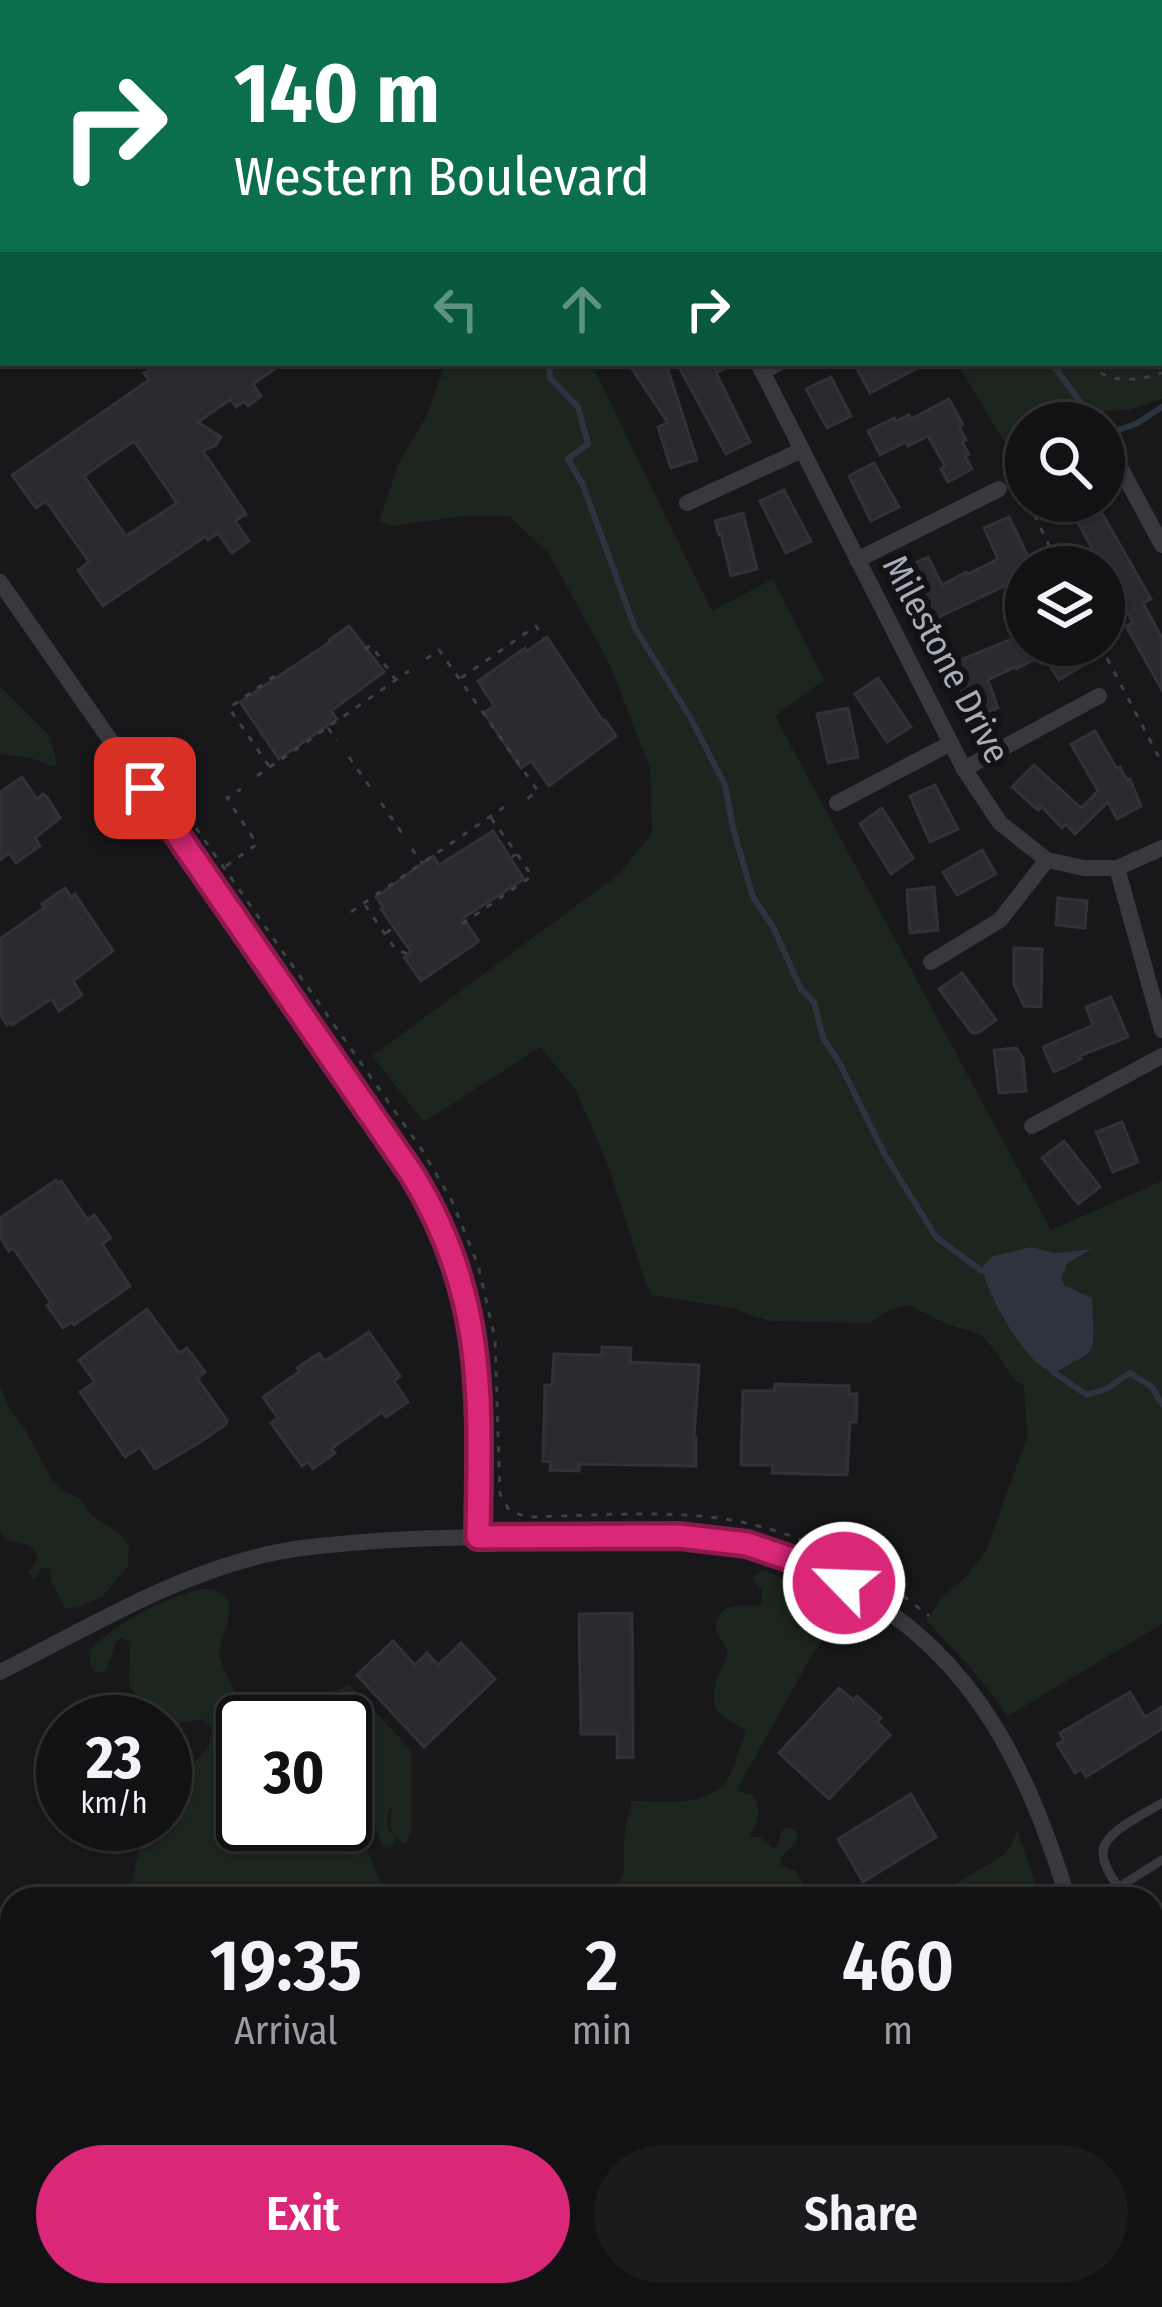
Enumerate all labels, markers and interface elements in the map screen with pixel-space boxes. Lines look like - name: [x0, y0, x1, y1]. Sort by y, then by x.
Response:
- text: 140 m: [234, 43, 440, 144]
- icon: right: [36, 48, 192, 204]
- text: Western Boulevard: [234, 145, 650, 209]
- icon: left: [423, 276, 489, 342]
- icon: ahead: [549, 276, 615, 342]
- icon: right: [675, 276, 741, 342]
- map controls: [1005, 402, 1125, 666]
- button: search: [1005, 402, 1125, 522]
- button: layers: [1005, 546, 1125, 666]
- street label: Milestone Drive: [873, 548, 1019, 771]
- pin: [94, 737, 196, 839]
- icon: arrive: [112, 755, 178, 821]
- position arrow: [781, 1520, 907, 1646]
- speed limit sign: 30: [216, 1695, 372, 1851]
- text: 23: [86, 1722, 142, 1794]
- text: km/h: [81, 1785, 147, 1821]
- text: 19:35: [210, 1923, 362, 2009]
- text: 2: [585, 1923, 618, 2009]
- text: 460: [842, 1923, 954, 2009]
- text: Arrival: [234, 2008, 338, 2054]
- text: min: [572, 2008, 632, 2054]
- text: m: [883, 2008, 913, 2054]
- button: Exit: [36, 2145, 570, 2283]
- button: Share: [594, 2145, 1128, 2283]

